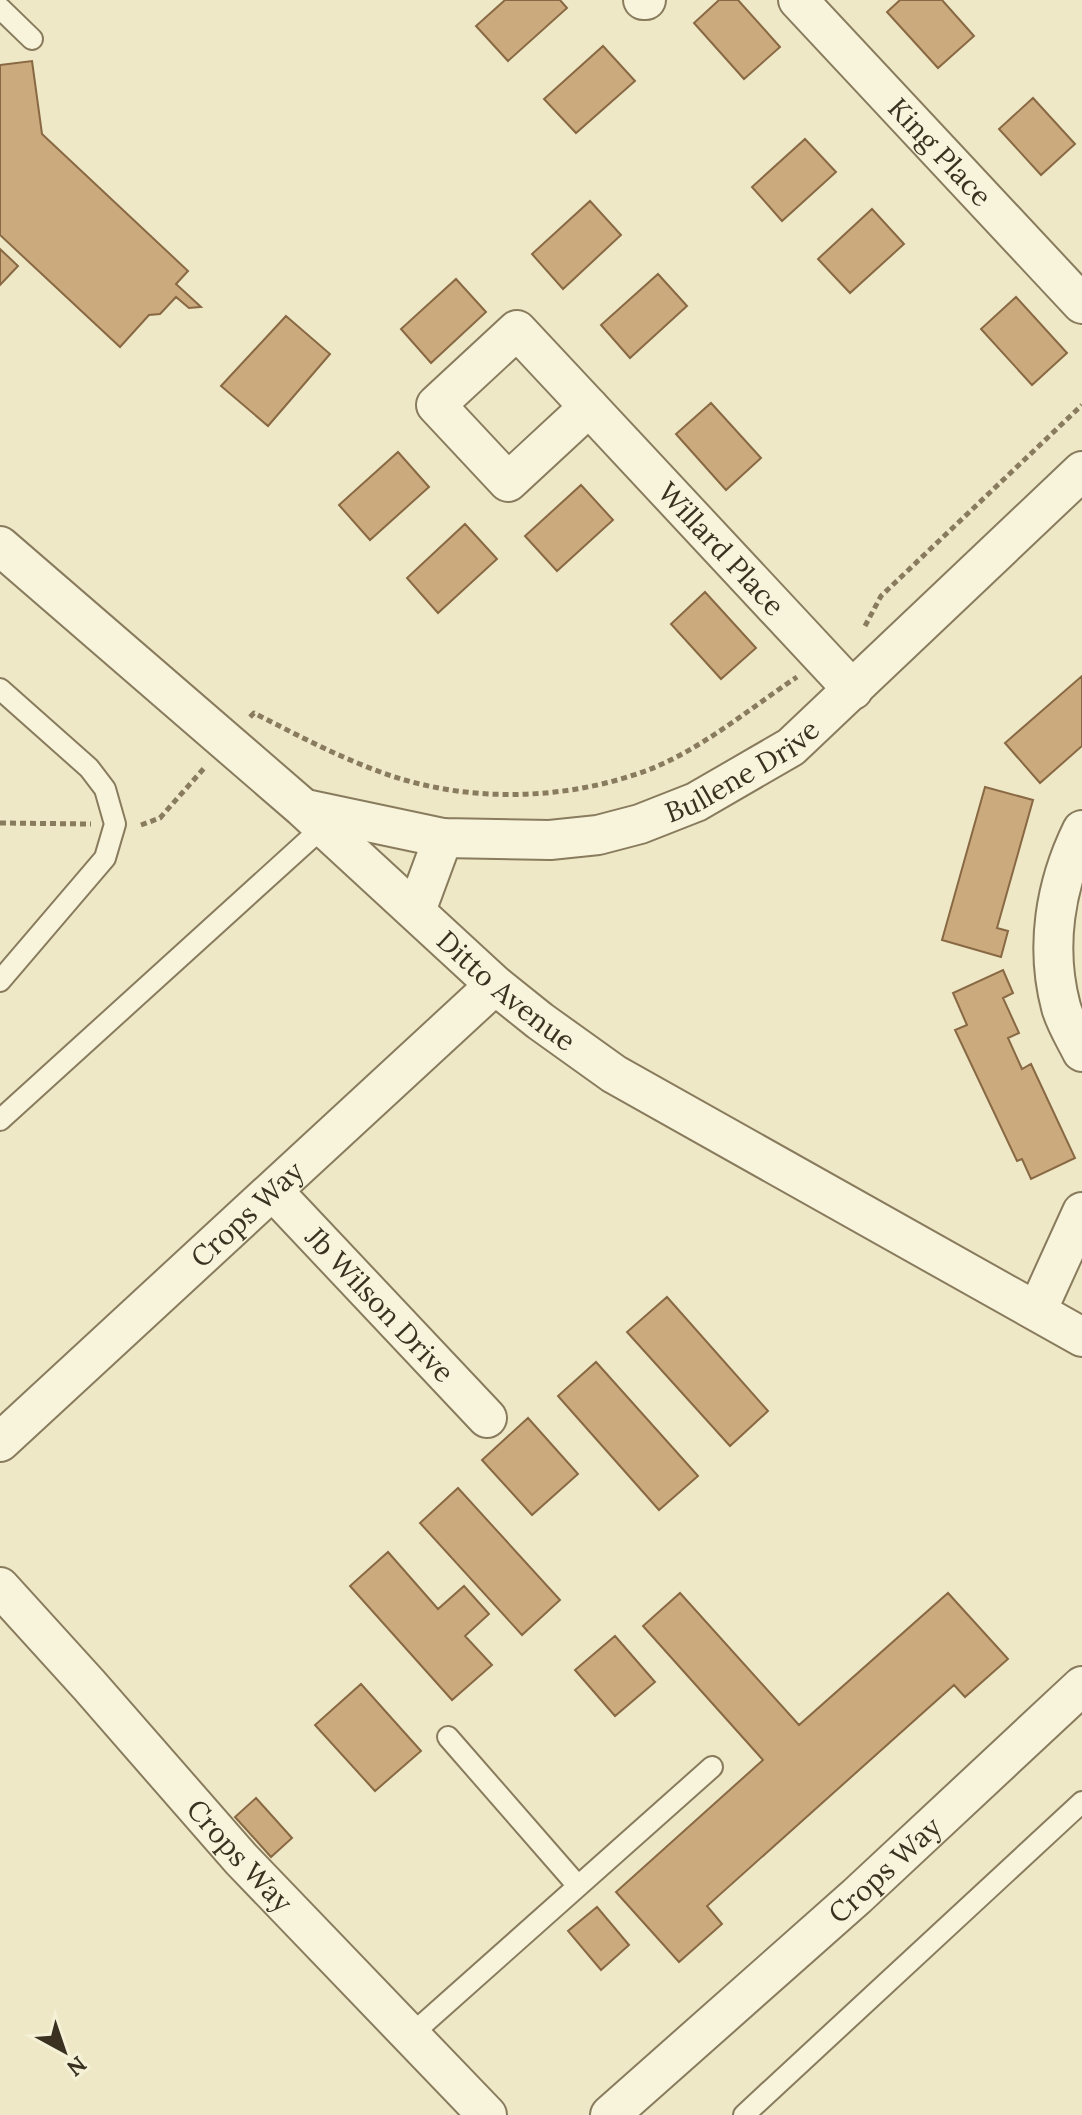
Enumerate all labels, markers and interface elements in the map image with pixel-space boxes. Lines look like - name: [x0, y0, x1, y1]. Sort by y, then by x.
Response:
- street label: King Place: [881, 90, 999, 214]
- street label: Willard Place: [650, 474, 792, 623]
- street label: Bullene Drive: [660, 712, 827, 830]
- street label: Ditto Avenue: [429, 922, 583, 1059]
- street label: Crops Way: [183, 1153, 311, 1275]
- street label: Jb Wilson Drive: [297, 1218, 462, 1390]
- street label: Crops Way: [179, 1792, 300, 1920]
- street label: Crops Way: [821, 1809, 949, 1931]
- north arrow: [24, 2011, 104, 2091]
- text: N: [61, 2050, 92, 2083]

